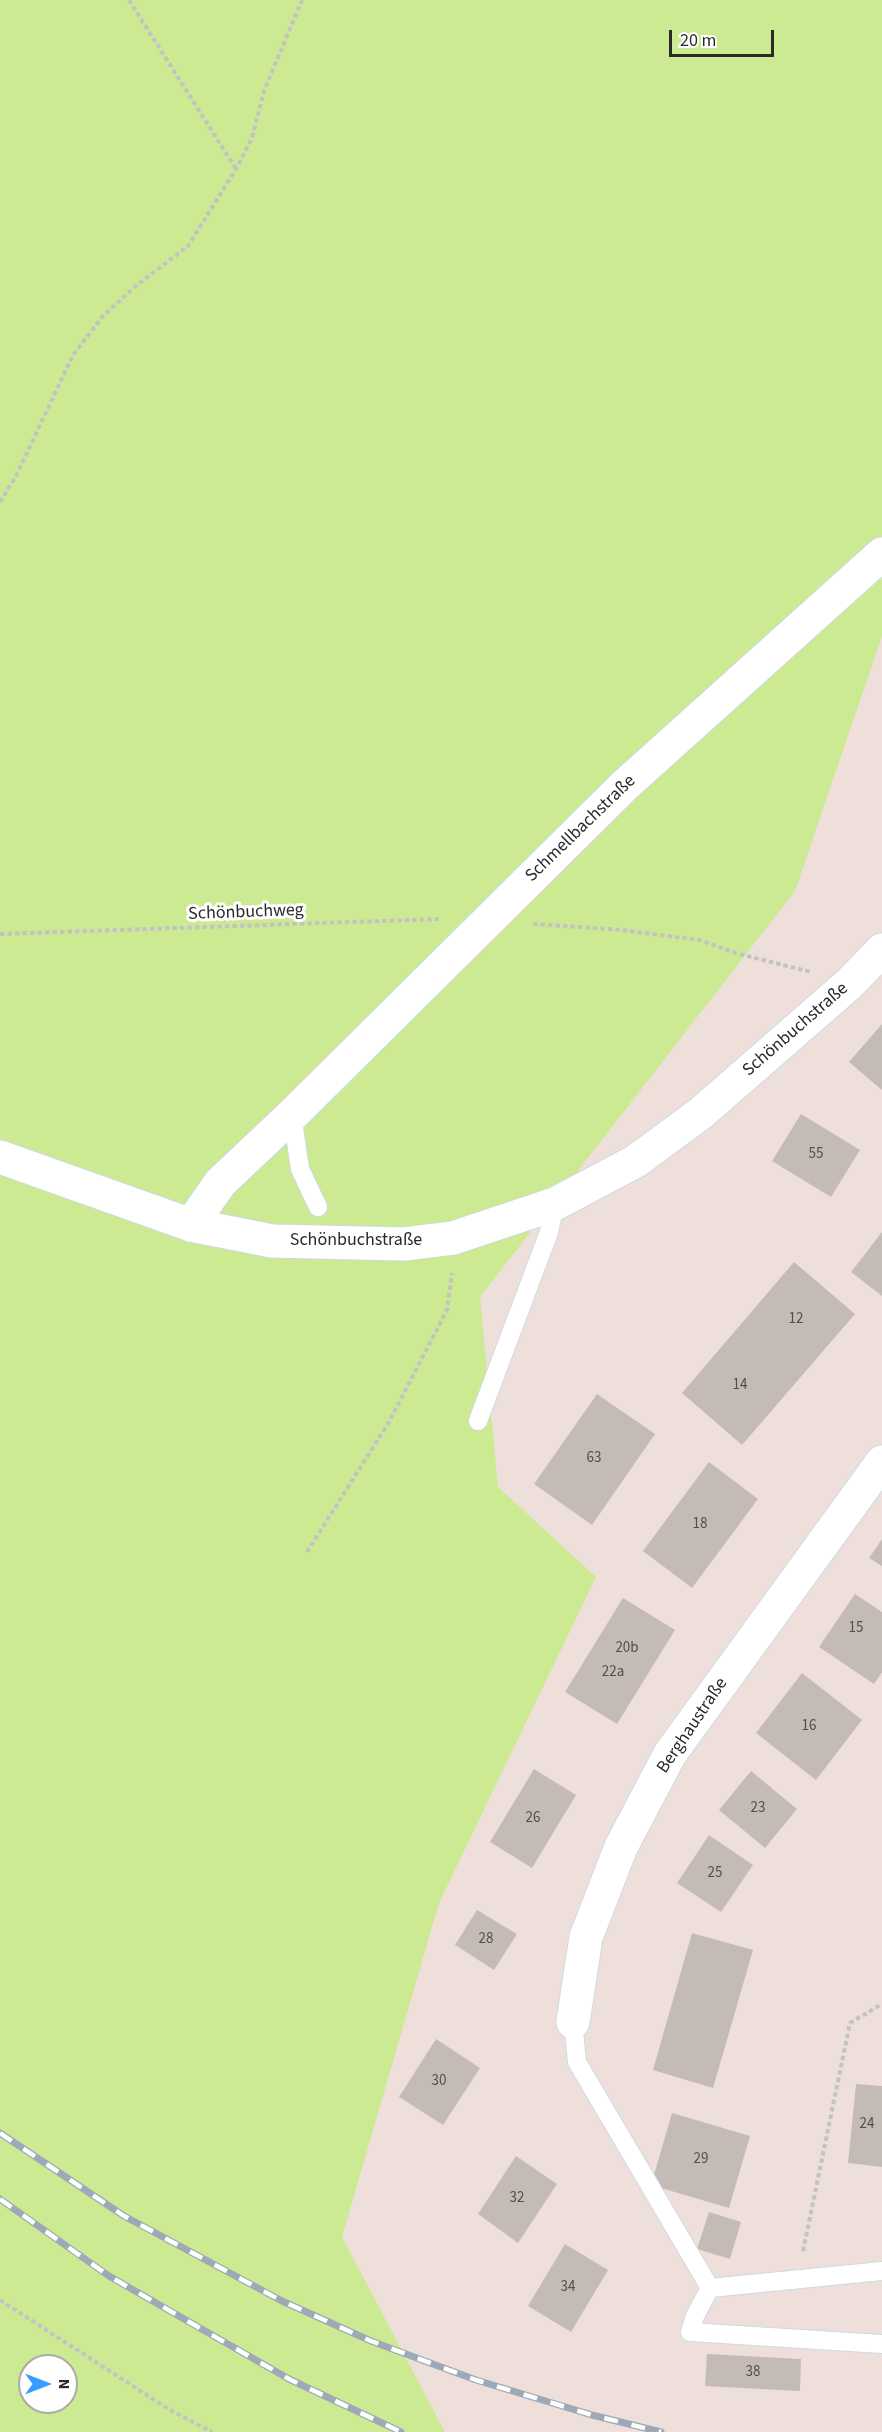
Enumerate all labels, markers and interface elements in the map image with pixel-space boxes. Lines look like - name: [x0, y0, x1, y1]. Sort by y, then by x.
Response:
- scale bar: [672, 18, 777, 56]
- text: 20 m: [680, 28, 716, 53]
- street label: Schmellbachstraße: [521, 771, 641, 887]
- street label: Schönbuchweg: [188, 900, 304, 926]
- street label: Schönbuchstraße: [739, 978, 853, 1082]
- house number: 55: [809, 1146, 823, 1164]
- street label: Schönbuchstraße: [290, 1230, 422, 1252]
- house number: 12: [789, 1311, 803, 1329]
- house number: 14: [733, 1377, 747, 1395]
- house number: 63: [587, 1450, 601, 1468]
- house number: 18: [693, 1516, 707, 1534]
- house number: 15: [849, 1620, 863, 1638]
- house number: 20b: [615, 1640, 639, 1658]
- house number: 22a: [602, 1664, 624, 1682]
- street label: Berghaustraße: [653, 1674, 733, 1778]
- house number: 16: [802, 1718, 816, 1736]
- house number: 23: [751, 1800, 765, 1818]
- house number: 26: [526, 1810, 540, 1828]
- house number: 25: [708, 1865, 722, 1883]
- house number: 28: [479, 1931, 493, 1949]
- house number: 30: [432, 2073, 446, 2091]
- house number: 24: [860, 2116, 874, 2134]
- house number: 29: [694, 2151, 708, 2169]
- house number: 32: [510, 2190, 524, 2208]
- house number: 34: [561, 2279, 575, 2297]
- north arrow: [18, 2354, 78, 2414]
- house number: 38: [746, 2364, 760, 2382]
- text: N: [53, 2379, 75, 2389]

